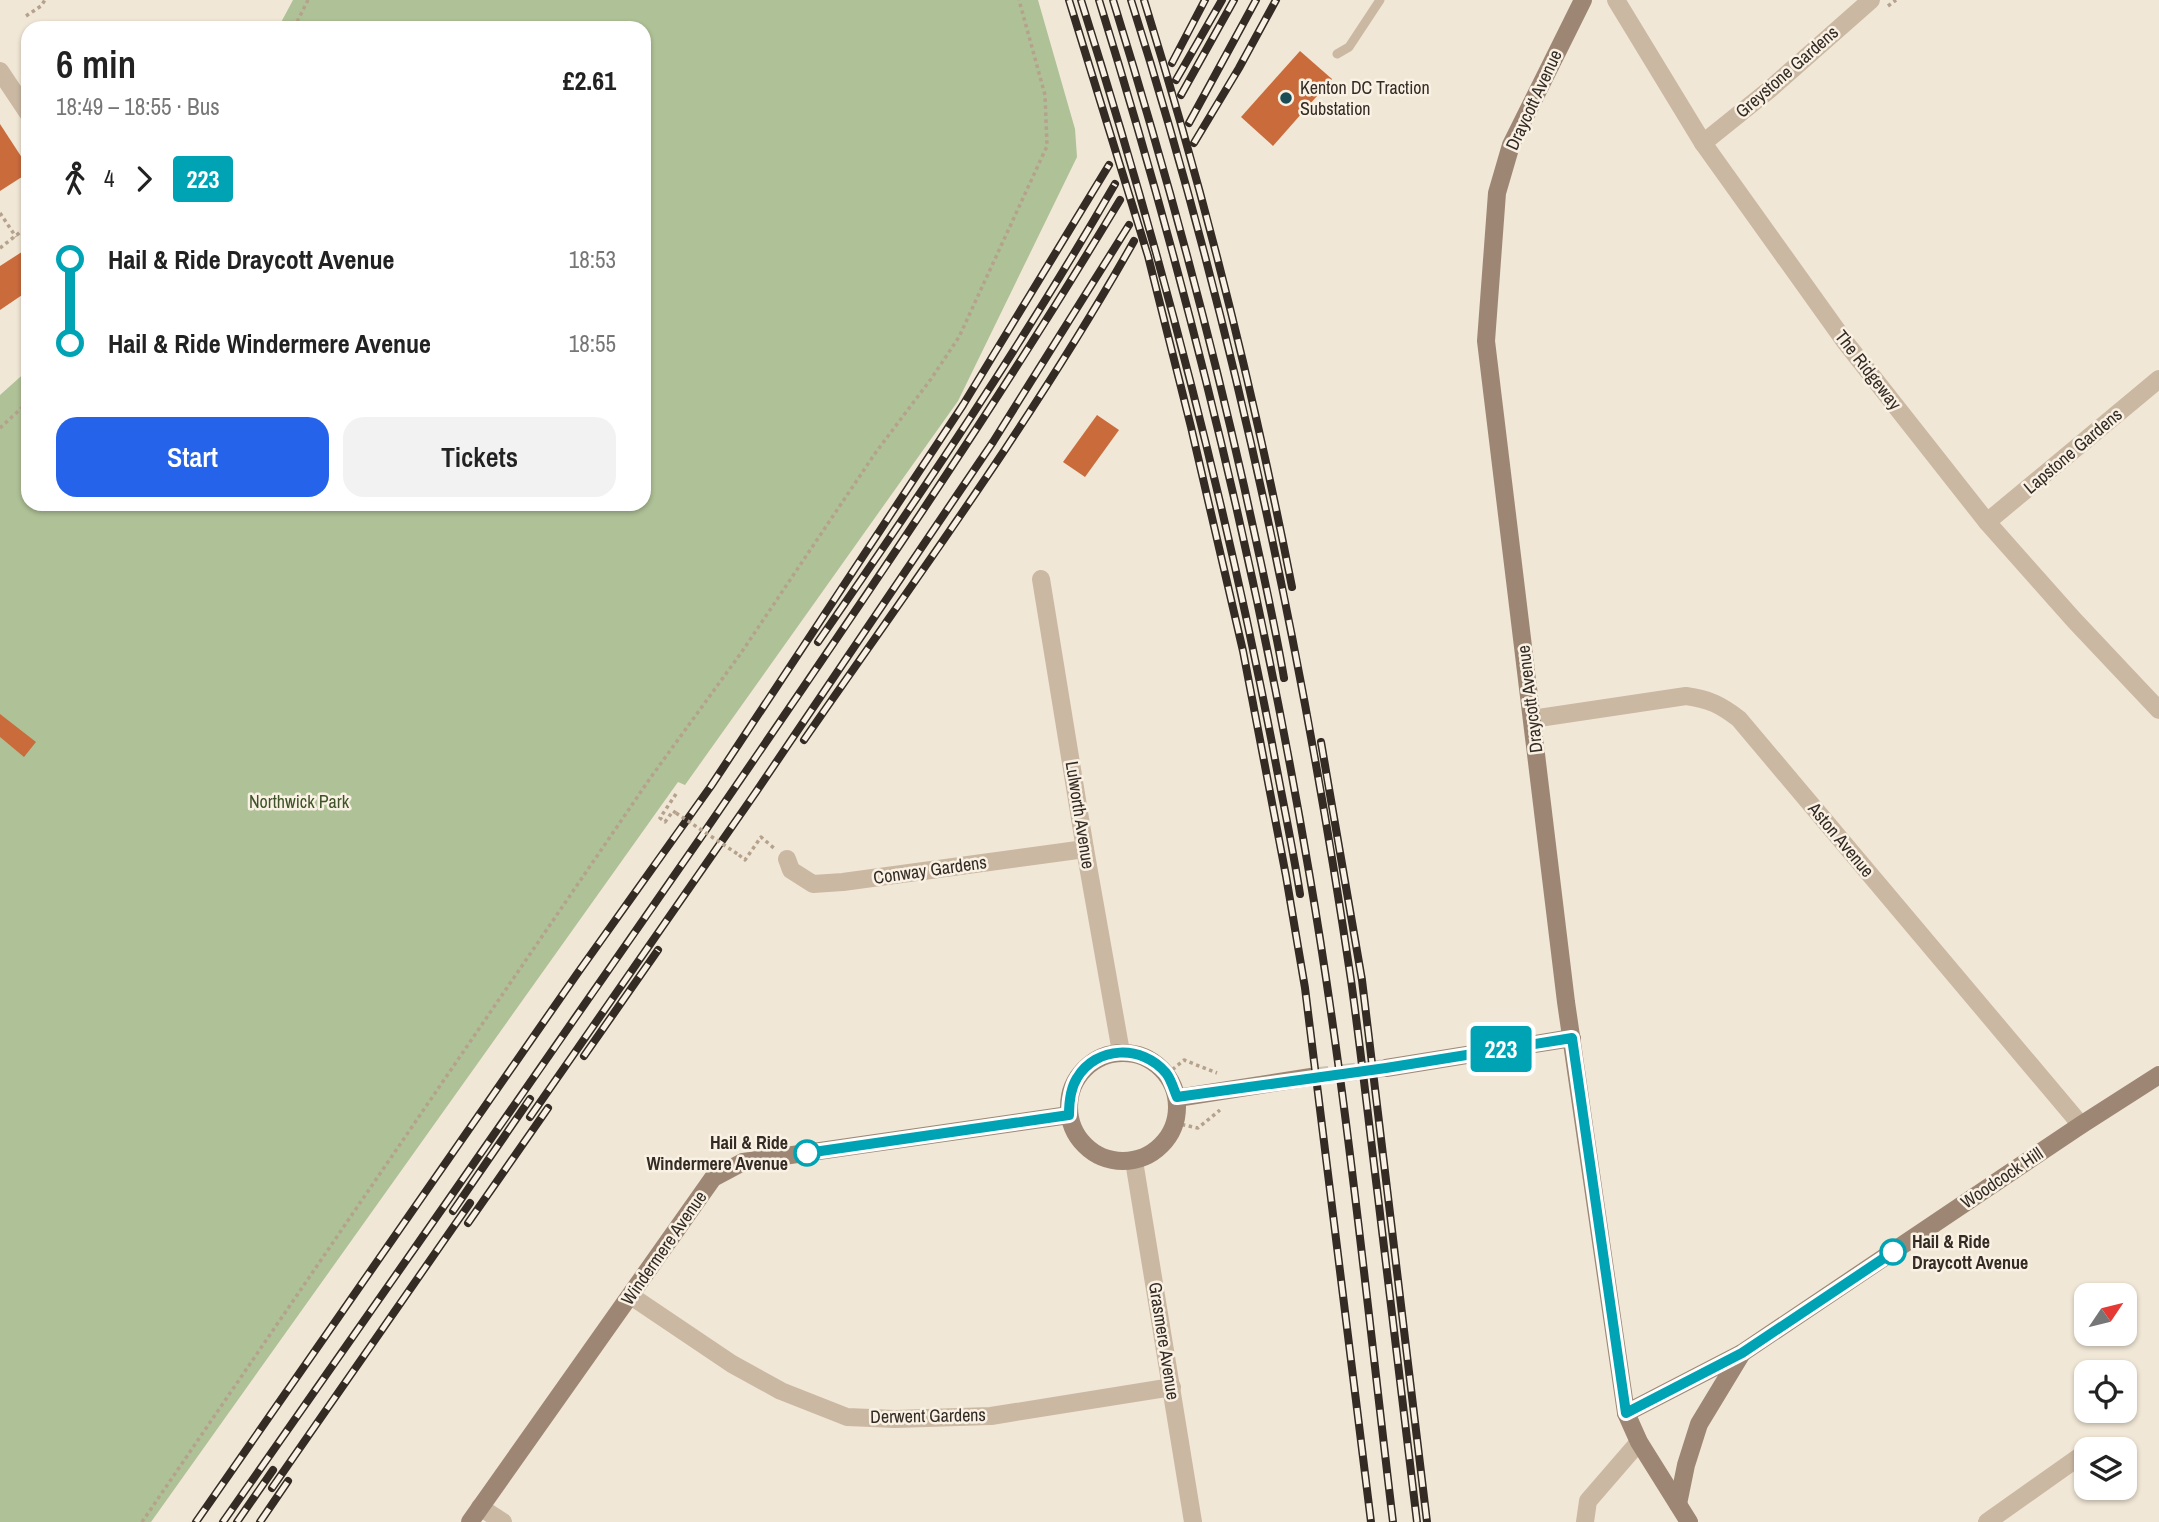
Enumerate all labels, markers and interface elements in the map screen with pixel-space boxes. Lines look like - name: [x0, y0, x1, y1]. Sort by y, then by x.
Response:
- street label: Greystone Gardens: [1730, 20, 1843, 123]
- text: 6 min: [56, 39, 136, 90]
- street label: Draycott Avenue: [1499, 46, 1568, 154]
- text: £2.61: [563, 63, 616, 98]
- place label: Kenton DC Traction Substation: [1300, 75, 1430, 121]
- marker: Kenton DC Traction Substation: [1278, 90, 1294, 106]
- text: 18:49 – 18:55 · Bus: [56, 91, 220, 122]
- icon: walk: [56, 160, 94, 198]
- icon: forward: [125, 160, 163, 198]
- text: 4: [104, 163, 115, 194]
- text: 223: [187, 163, 219, 195]
- text: Hail & Ride Draycott Avenue: [108, 242, 394, 277]
- text: 18:53: [569, 244, 616, 275]
- street label: The Ridgeway: [1829, 324, 1908, 415]
- text: Hail & Ride Windermere Avenue: [108, 326, 431, 361]
- text: 18:55: [569, 328, 616, 359]
- street label: Lapstone Gardens: [2018, 402, 2127, 499]
- button: Start: [56, 417, 329, 497]
- button: Tickets: [343, 417, 616, 497]
- street label: Draycott Avenue: [1511, 644, 1548, 754]
- street label: Lulworth Avenue: [1060, 759, 1101, 871]
- park label: Northwick Park: [249, 789, 350, 814]
- street label: Aston Avenue: [1802, 796, 1880, 883]
- street label: Conway Gardens: [872, 849, 988, 890]
- line badge: 223: [1461, 1026, 1541, 1072]
- text: 223: [1485, 1033, 1517, 1065]
- place label: Hail & Ride Windermere Avenue: [646, 1130, 788, 1176]
- marker: Hail & Ride Windermere Avenue: [794, 1140, 820, 1166]
- street label: Woodcock Hill: [1956, 1141, 2048, 1214]
- street label: Windermere Avenue: [615, 1186, 712, 1310]
- place label: Hail & Ride Draycott Avenue: [1912, 1229, 2028, 1275]
- marker: Hail & Ride Draycott Avenue: [1880, 1239, 1906, 1265]
- street label: Grasmere Avenue: [1143, 1280, 1186, 1402]
- north arrow: [2074, 1283, 2137, 1346]
- map controls: [2074, 1283, 2137, 1500]
- button: locate: [2074, 1360, 2137, 1423]
- street label: Derwent Gardens: [870, 1402, 986, 1429]
- button: layers: [2074, 1437, 2137, 1500]

